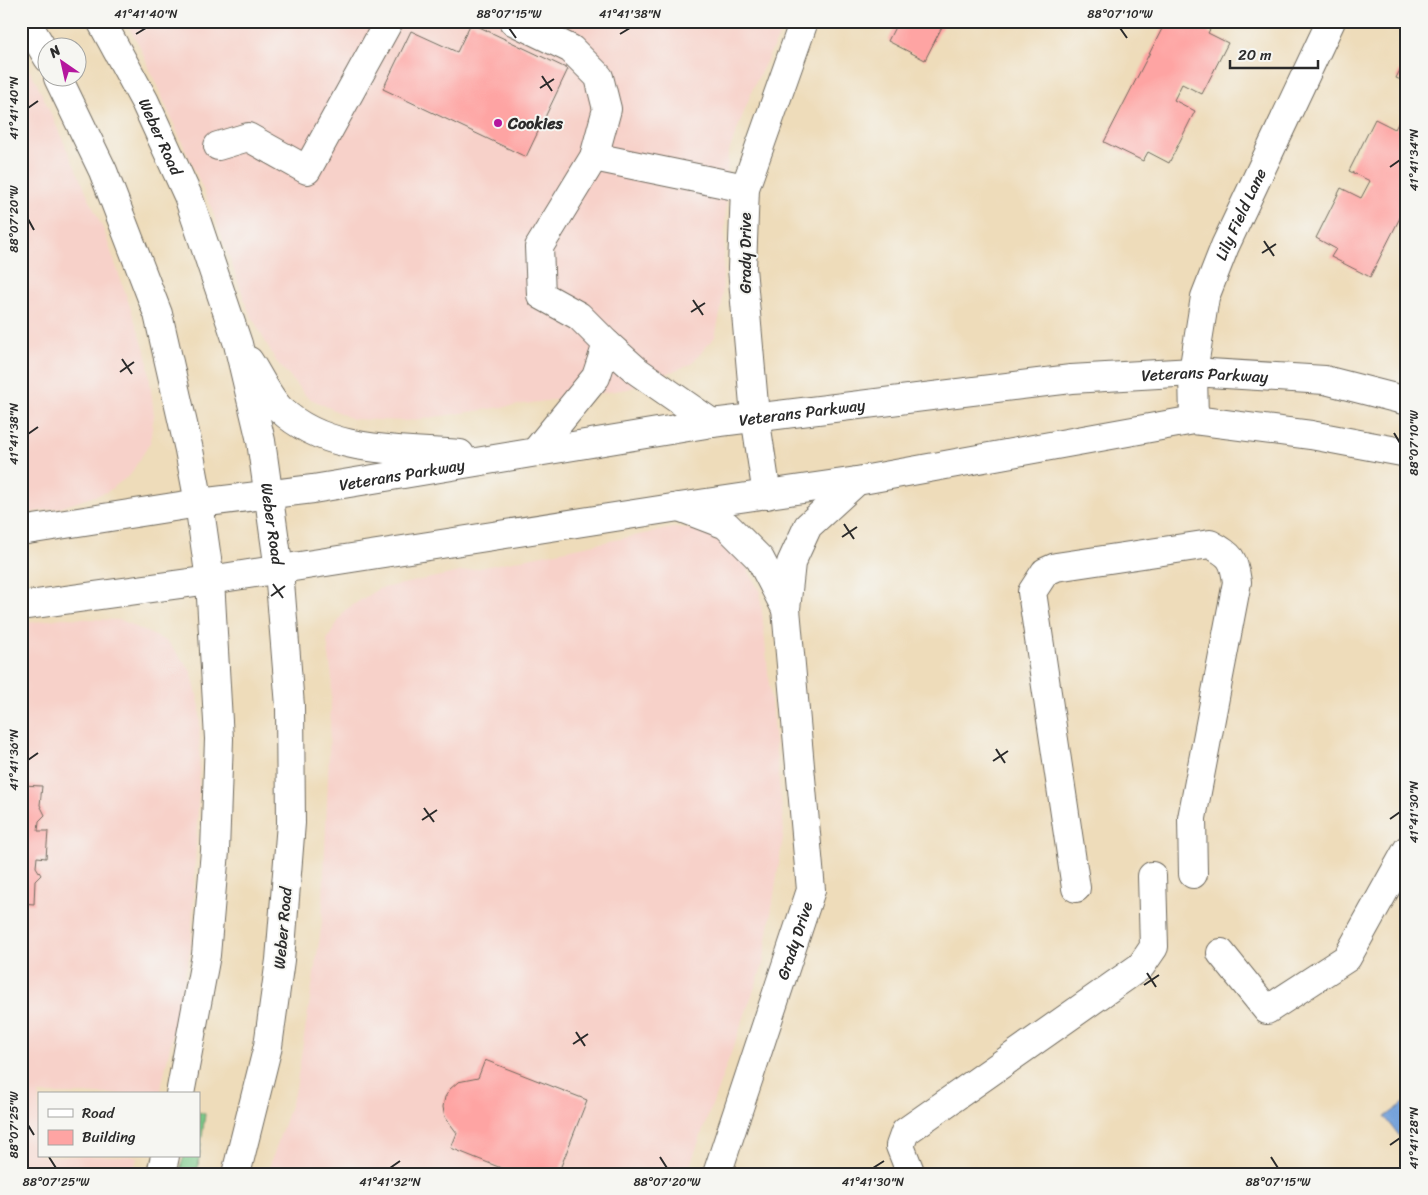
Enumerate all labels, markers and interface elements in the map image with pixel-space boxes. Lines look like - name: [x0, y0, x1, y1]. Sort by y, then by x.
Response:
- text: 41°41'40"N: [114, 3, 178, 25]
- text: 88°07'15"W: [476, 3, 542, 25]
- text: 41°41'38"N: [599, 3, 662, 25]
- text: 88°07'10"W: [1087, 3, 1153, 25]
- north arrow: [38, 38, 88, 88]
- text: N: [43, 38, 66, 65]
- scale bar: [1230, 38, 1318, 70]
- text: 20 m: [1238, 42, 1272, 68]
- text: 41°41'40"N: [3, 76, 25, 140]
- street label: Weber Road: [130, 93, 191, 182]
- place label: Cookies: [507, 109, 563, 138]
- marker: Cookies: [492, 117, 504, 129]
- text: 41°41'34"N: [1403, 128, 1425, 191]
- street label: Lily Field Lane: [1207, 163, 1275, 265]
- text: 88°07'20"W: [3, 185, 25, 253]
- street label: Grady Drive: [731, 212, 760, 294]
- street label: Veterans Parkway: [1141, 358, 1270, 392]
- street label: Veterans Parkway: [737, 390, 867, 435]
- text: 41°41'38"N: [3, 402, 25, 465]
- text: 88°07'10"W: [1403, 410, 1425, 476]
- street label: Veterans Parkway: [337, 450, 468, 499]
- street label: Weber Road: [252, 481, 292, 568]
- text: 41°41'36"N: [3, 729, 25, 791]
- text: 41°41'30"N: [1403, 780, 1425, 843]
- street label: Weber Road: [264, 884, 301, 970]
- street label: Grady Drive: [768, 897, 821, 984]
- text: 88°07'25"W: [3, 1091, 25, 1159]
- legend: [38, 1092, 200, 1158]
- text: Road: [82, 1100, 115, 1126]
- text: 41°41'28"N: [1403, 1106, 1425, 1169]
- text: Building: [82, 1124, 136, 1150]
- text: 88°07'25"W: [23, 1171, 90, 1193]
- text: 41°41'32"N: [359, 1171, 422, 1193]
- text: 88°07'20"W: [633, 1171, 701, 1193]
- text: 41°41'30"N: [842, 1171, 905, 1193]
- text: 88°07'15"W: [1245, 1171, 1311, 1193]

